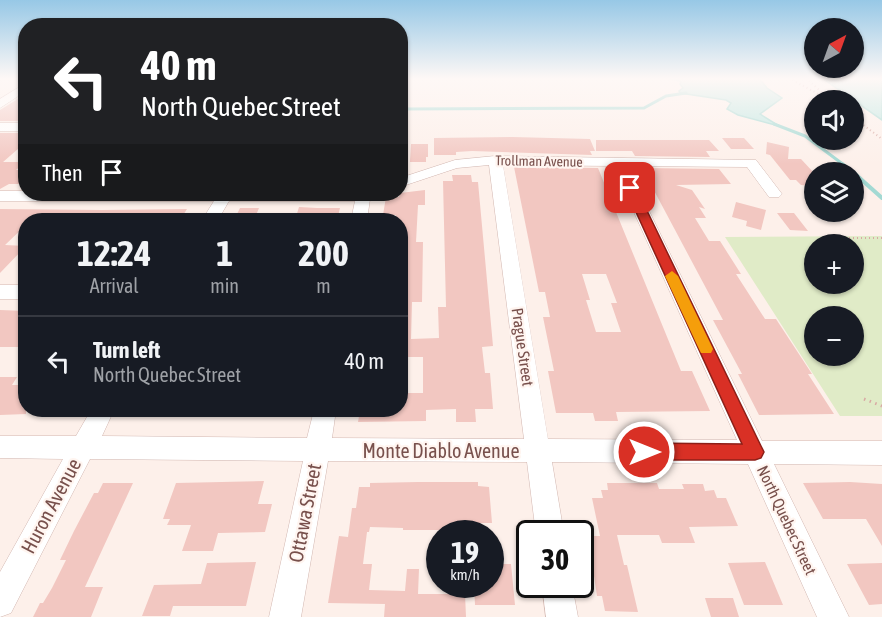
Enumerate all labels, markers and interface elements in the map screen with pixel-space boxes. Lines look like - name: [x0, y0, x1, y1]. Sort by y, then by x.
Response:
- north arrow: [804, 18, 864, 78]
- map controls: [804, 18, 864, 366]
- text: 40 m: [141, 41, 216, 89]
- icon: left: [42, 42, 120, 120]
- button: sound: [804, 90, 864, 150]
- text: North Quebec Street: [141, 91, 341, 122]
- street label: Trollman Avenue: [495, 152, 583, 170]
- icon: arrive: [95, 156, 128, 189]
- text: Then: [42, 160, 83, 186]
- pin: [604, 162, 655, 213]
- button: layers: [804, 162, 864, 222]
- icon: arrive: [613, 171, 646, 204]
- text: 12:24: [77, 232, 151, 274]
- text: 1: [216, 232, 233, 274]
- text: 200: [298, 232, 349, 274]
- button: +: [804, 234, 864, 294]
- text: Arrival: [90, 274, 139, 297]
- text: min: [210, 274, 239, 297]
- text: m: [316, 274, 331, 297]
- button: −: [804, 306, 864, 366]
- street label: Prague Street: [508, 307, 537, 388]
- text: Turn left: [93, 337, 160, 363]
- icon: left: [42, 345, 75, 378]
- text: 40 m: [344, 348, 384, 374]
- text: North Quebec Street: [93, 363, 241, 386]
- position arrow: [612, 420, 676, 484]
- street label: Monte Diablo Avenue: [362, 439, 520, 462]
- street label: Huron Avenue: [16, 454, 85, 557]
- street label: Ottawa Street: [284, 461, 325, 564]
- street label: North Quebec Street: [754, 463, 820, 578]
- speed limit sign: 30: [516, 520, 594, 598]
- text: 19: [451, 535, 479, 569]
- text: km/h: [450, 566, 480, 583]

